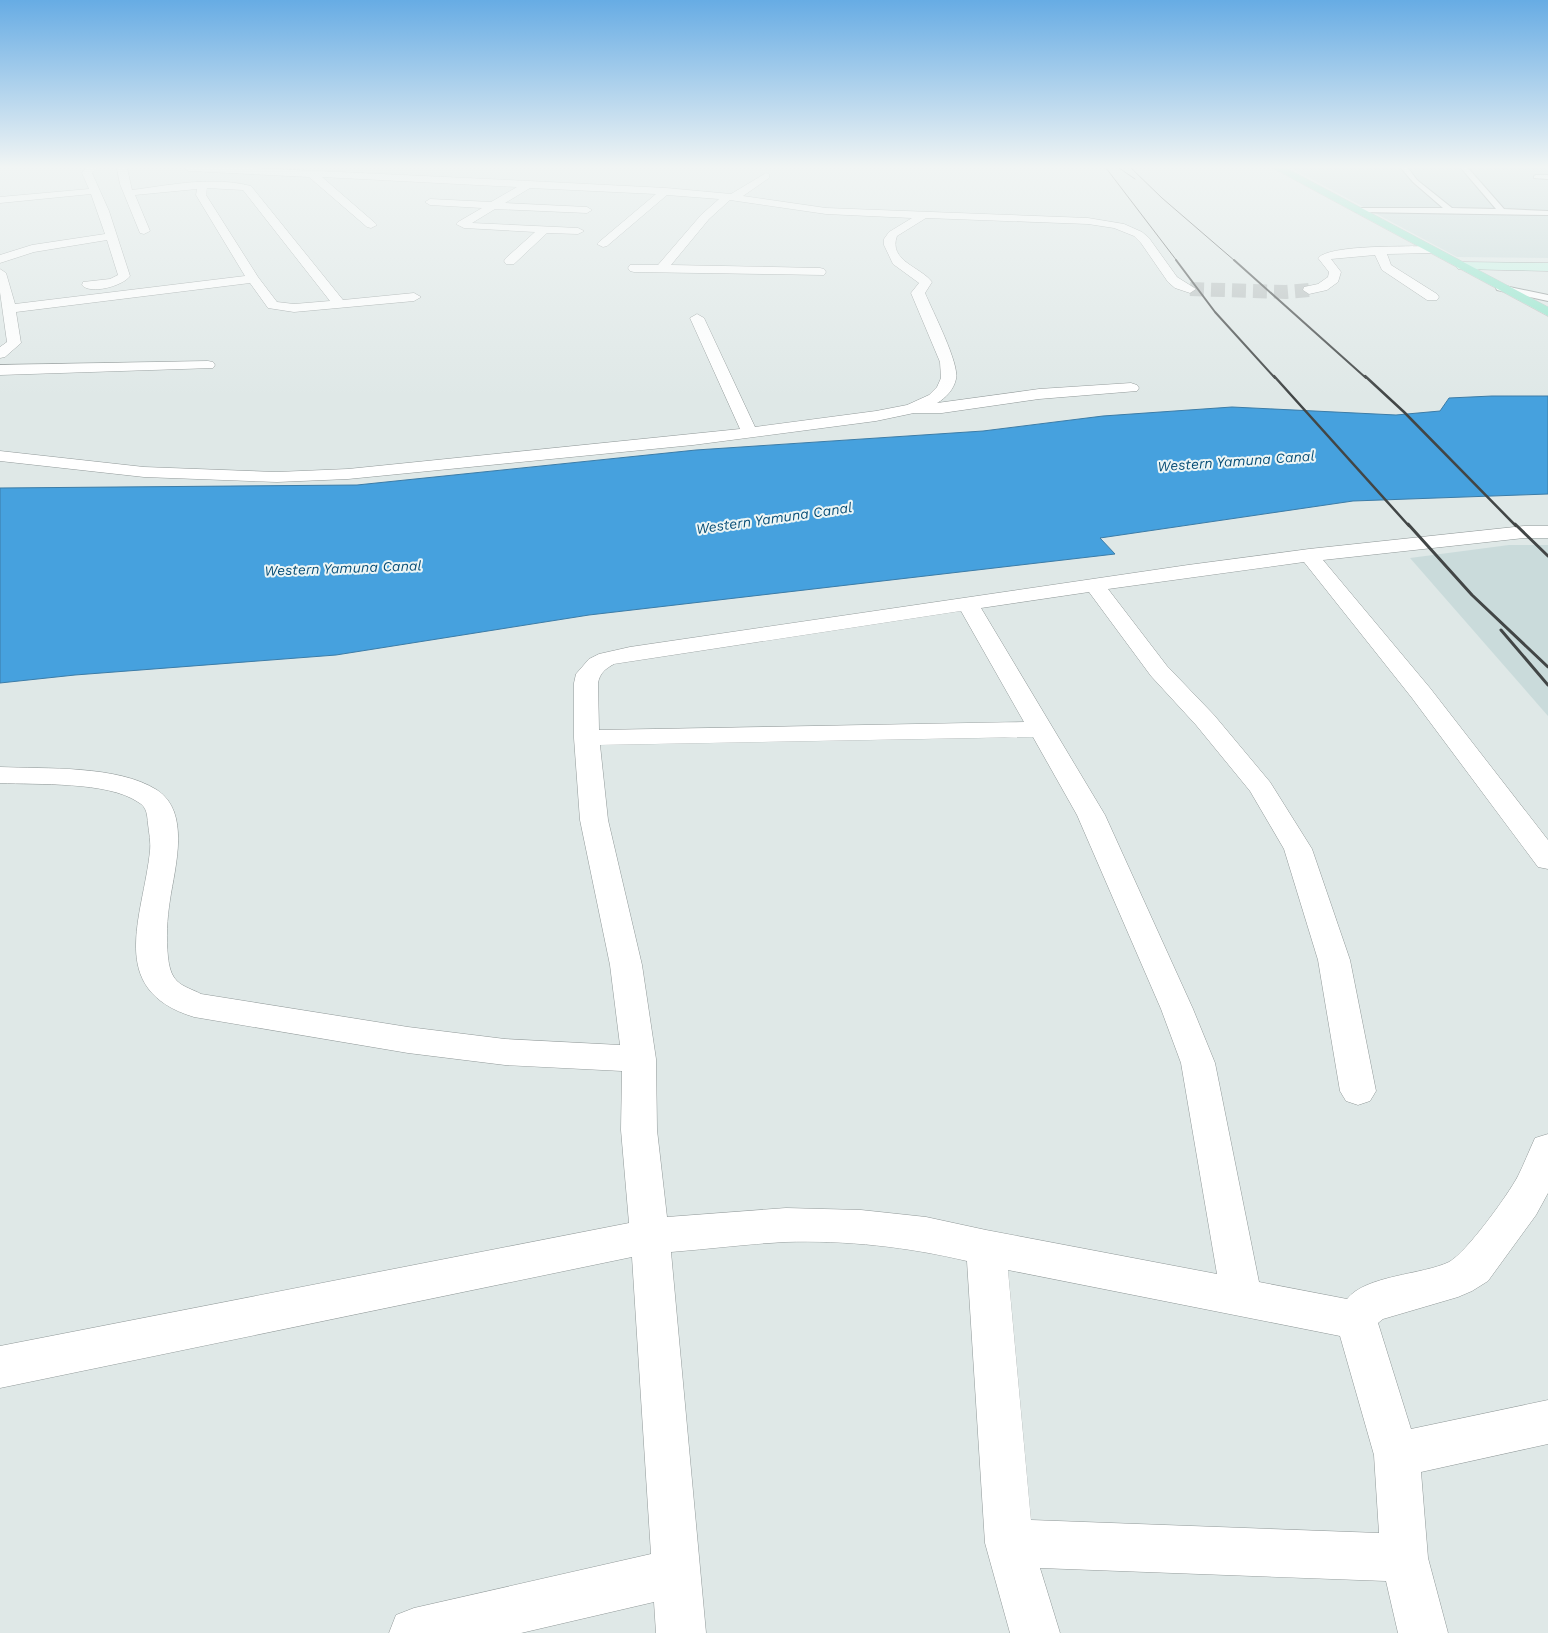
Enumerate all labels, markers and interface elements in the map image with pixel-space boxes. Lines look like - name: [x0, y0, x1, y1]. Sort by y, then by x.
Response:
- water label: Western Yamuna Canal: [1157, 448, 1315, 474]
- water label: Western Yamuna Canal: [695, 499, 853, 537]
- water label: Western Yamuna Canal: [264, 557, 422, 579]

